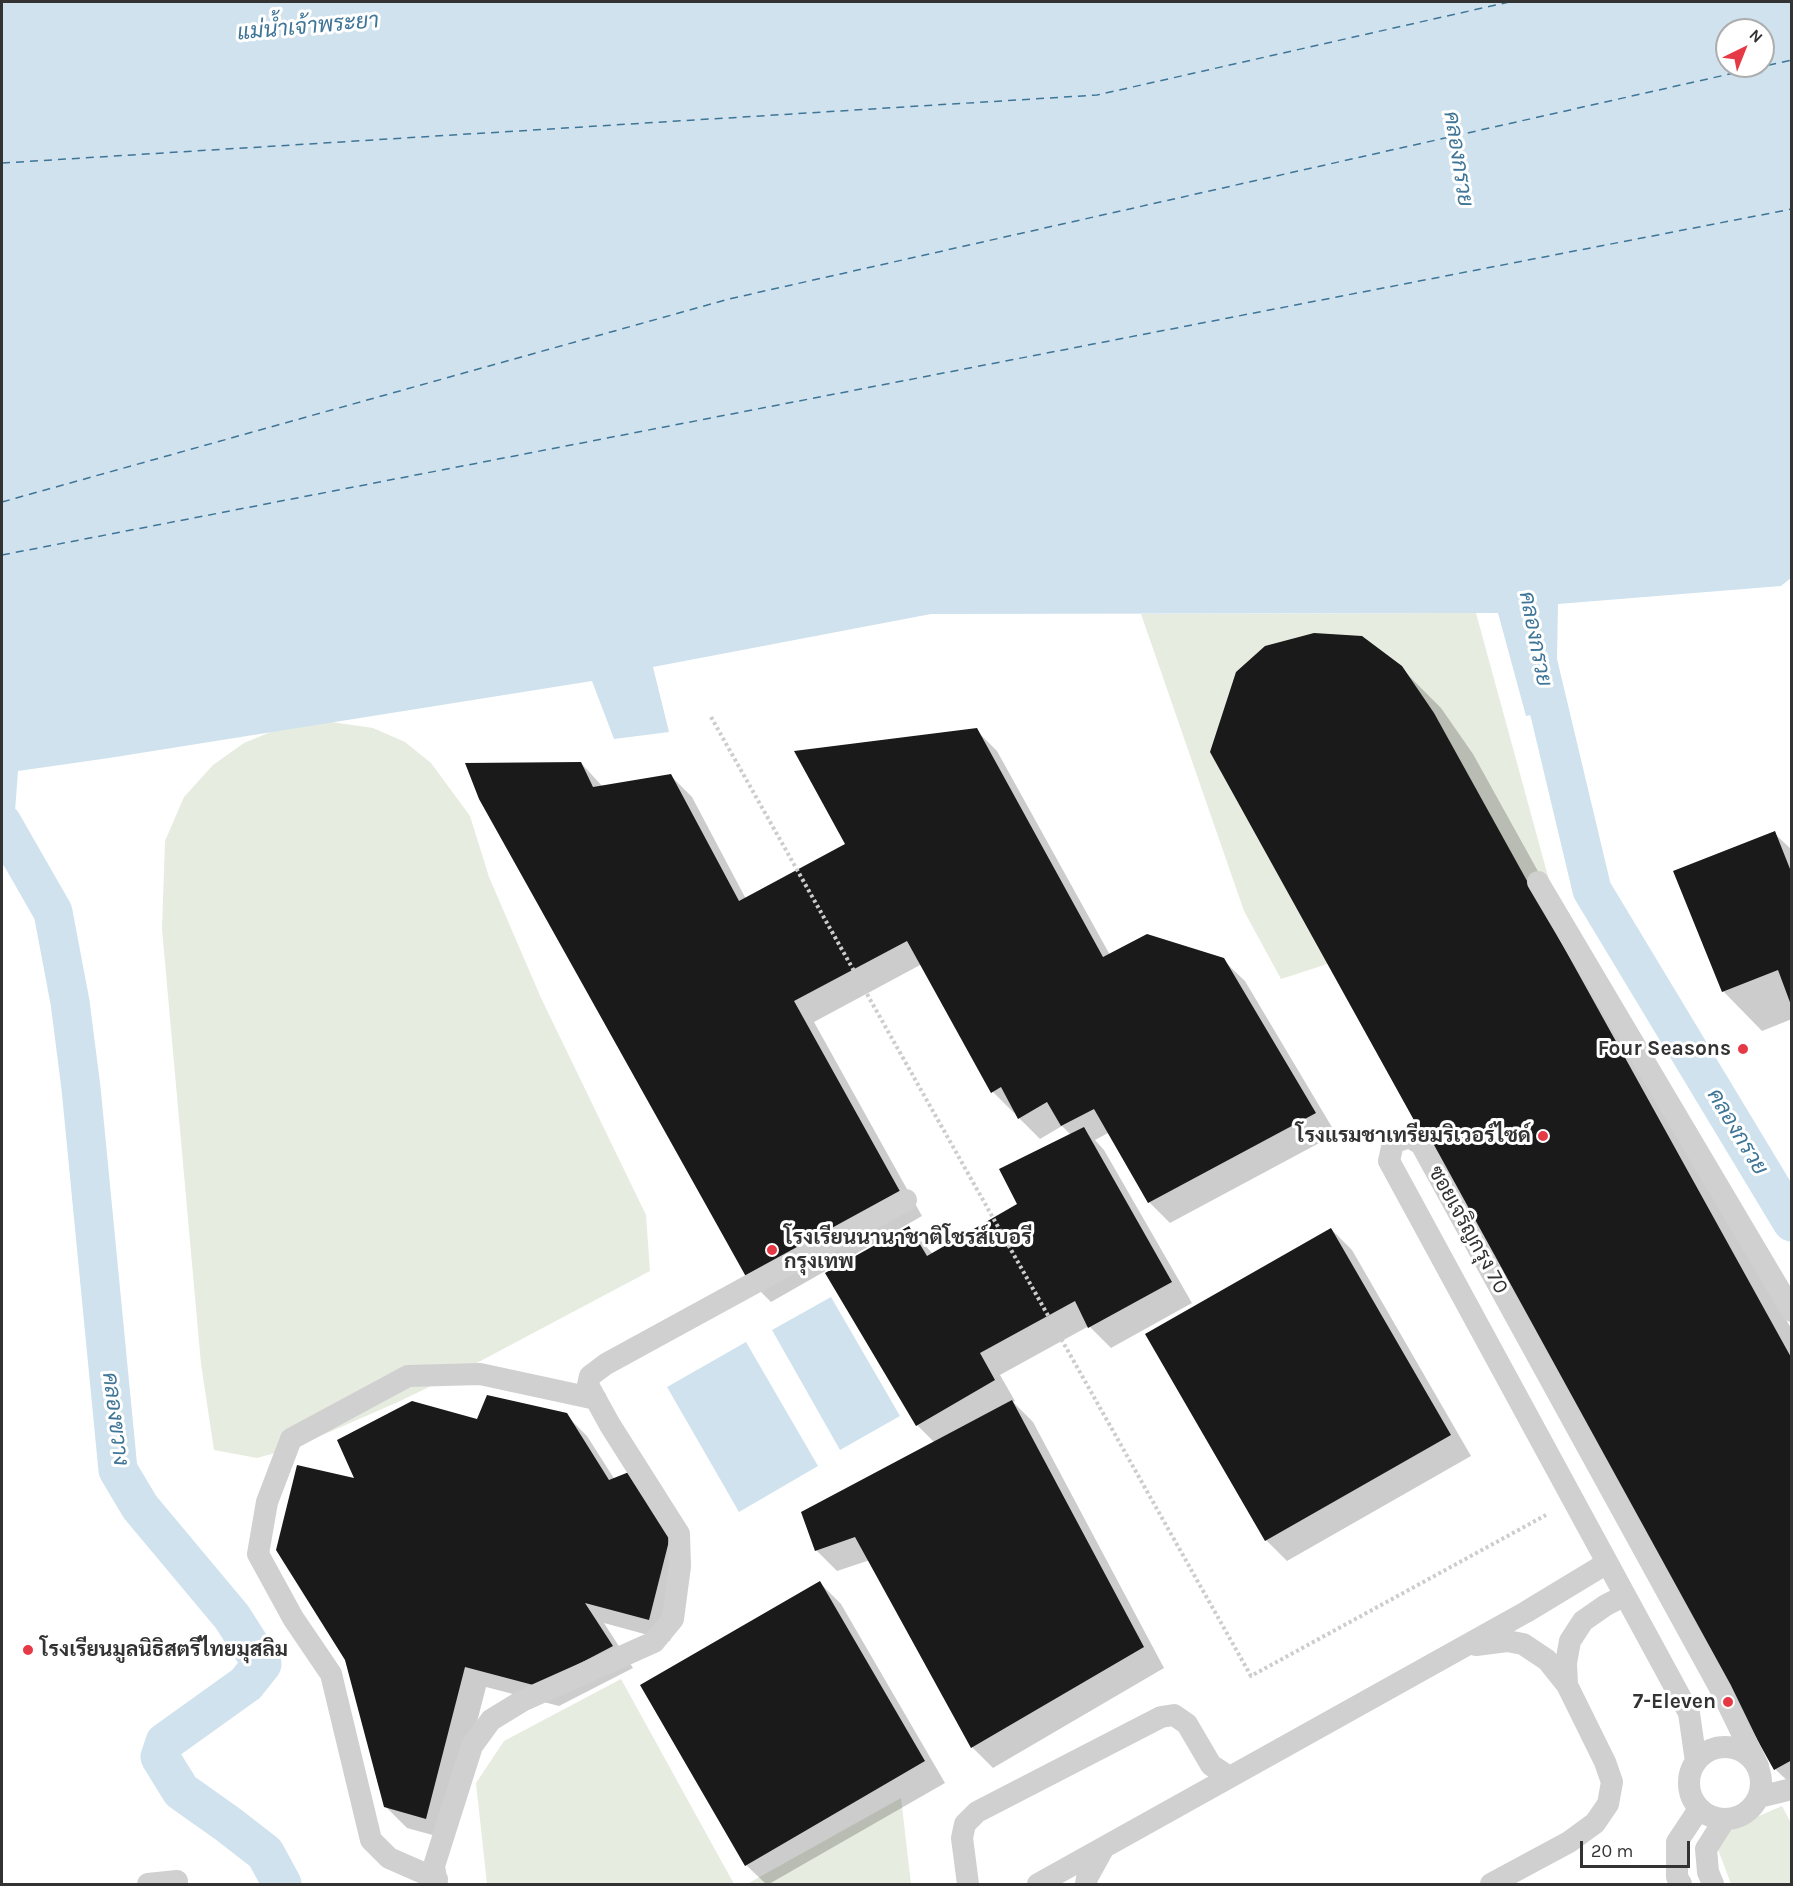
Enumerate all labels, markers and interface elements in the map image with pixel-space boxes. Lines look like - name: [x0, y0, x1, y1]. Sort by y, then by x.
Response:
- water label: แม่น้ำเจ้าพระยา: [236, 8, 380, 46]
- north arrow: [1715, 18, 1775, 78]
- text: N: [1746, 25, 1767, 47]
- water label: คลองกรวย: [1437, 109, 1479, 209]
- water label: คลองกรวย: [1513, 589, 1557, 689]
- place label: Four Seasons: [1598, 1036, 1731, 1062]
- marker: Four Seasons: [1736, 1042, 1750, 1056]
- water label: คลองกรวย: [1701, 1084, 1773, 1180]
- place label: โรงแรมชาเทรียมริเวอร์ไซด์: [1296, 1123, 1531, 1149]
- marker: โรงแรมชาเทรียมริเวอร์ไซด์: [1536, 1129, 1550, 1143]
- street label: ซอยเจริญกรุง 70: [1423, 1162, 1513, 1298]
- place label: โรงเรียนนานาชาติโชรส์เบอรี กรุงเทพ: [784, 1225, 1032, 1275]
- marker: โรงเรียนนานาชาติโชรส์เบอรี กรุงเทพ: [765, 1243, 779, 1257]
- water label: คลองขวาง: [96, 1371, 134, 1467]
- place label: โรงเรียนมูลนิธิสตรีไทยมุสลิม: [40, 1637, 288, 1663]
- marker: โรงเรียนมูลนิธิสตรีไทยมุสลิม: [21, 1643, 35, 1657]
- place label: 7-Eleven: [1633, 1689, 1716, 1715]
- marker: 7-Eleven: [1721, 1695, 1735, 1709]
- scale bar: [1583, 1829, 1692, 1867]
- text: 20 m: [1591, 1840, 1633, 1862]

